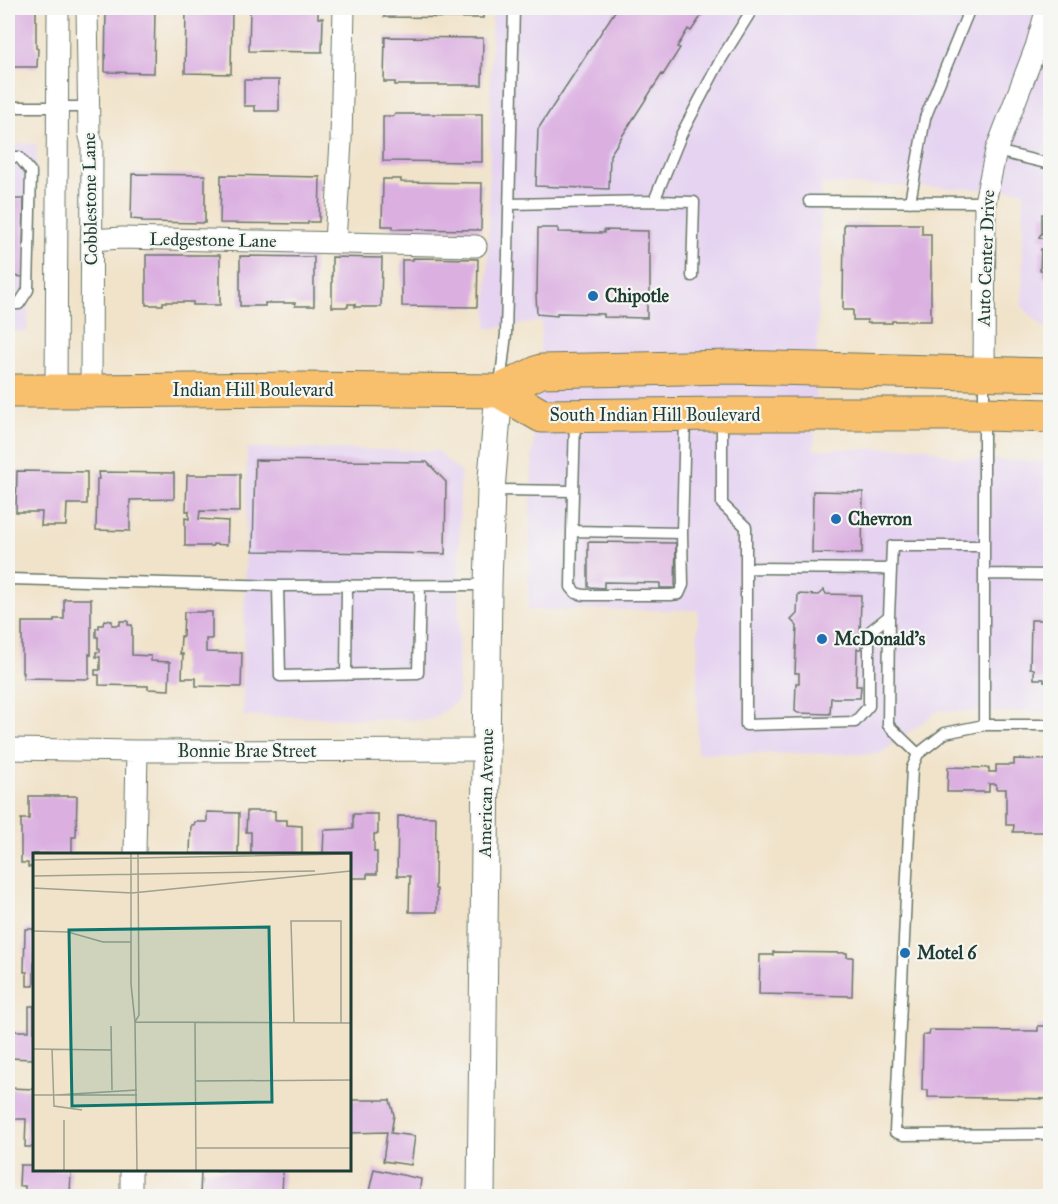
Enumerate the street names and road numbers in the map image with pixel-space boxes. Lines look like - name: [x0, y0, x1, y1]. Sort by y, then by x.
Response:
- street label: Cobblestone Lane: [78, 133, 102, 265]
- street label: Auto Center Drive: [973, 189, 999, 328]
- street label: Ledgestone Lane: [149, 228, 277, 253]
- street label: Indian Hill Boulevard: [172, 379, 334, 401]
- street label: South Indian Hill Boulevard: [549, 404, 761, 426]
- street label: American Avenue: [474, 728, 498, 859]
- street label: Bonnie Brae Street: [177, 740, 317, 762]

